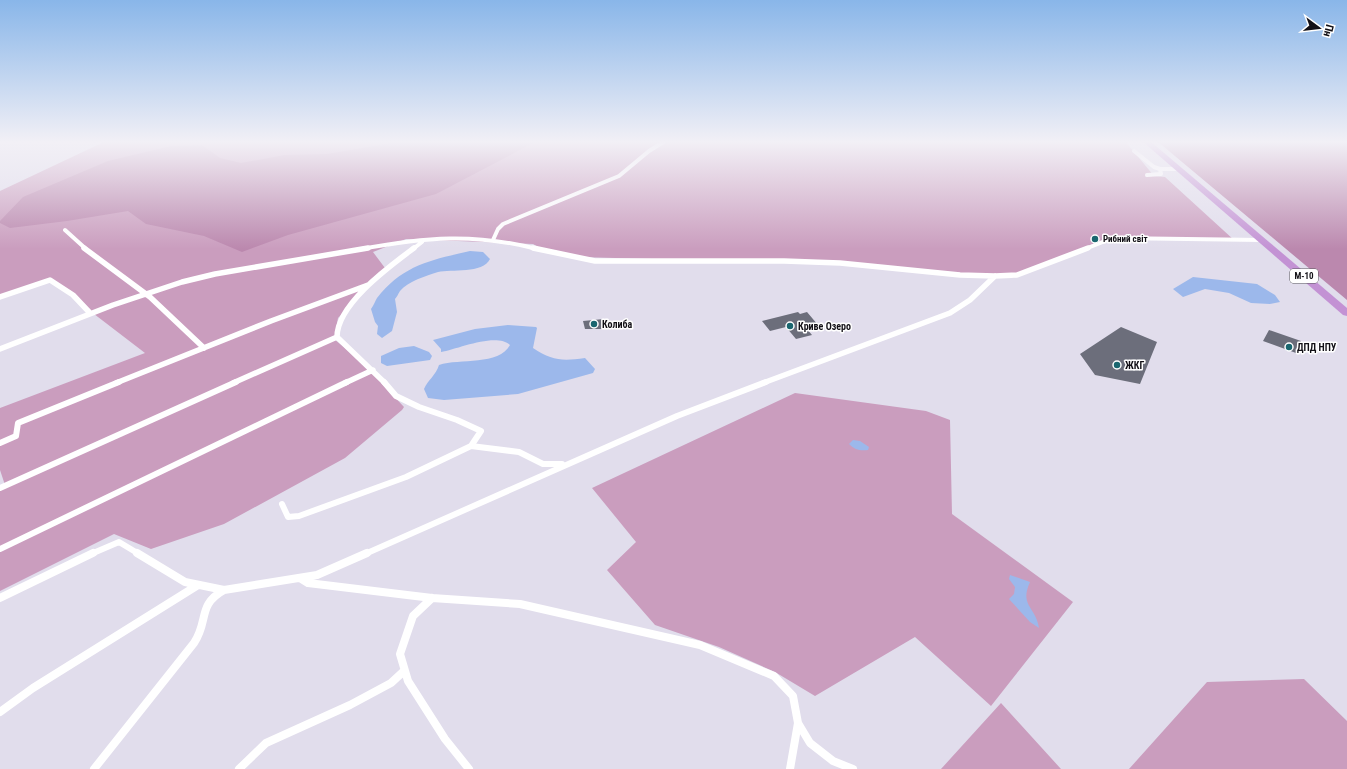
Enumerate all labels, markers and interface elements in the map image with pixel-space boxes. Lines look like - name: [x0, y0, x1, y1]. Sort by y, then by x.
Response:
- north arrow: [1299, 8, 1339, 48]
- text: Пн: [1320, 23, 1336, 38]
- marker: Рибний світ: [1090, 234, 1100, 244]
- place label: Рибний світ: [1103, 234, 1148, 244]
- road number: М-10: [1290, 269, 1318, 283]
- marker: Колиба: [589, 319, 599, 329]
- place label: Колиба: [602, 319, 632, 330]
- marker: Криве Озеро: [785, 321, 795, 331]
- place label: Криве Озеро: [798, 321, 851, 332]
- marker: ДПД НПУ: [1284, 342, 1294, 352]
- place label: ДПД НПУ: [1297, 342, 1337, 353]
- marker: ЖКГ: [1112, 360, 1122, 370]
- place label: ЖКГ: [1125, 360, 1144, 371]

